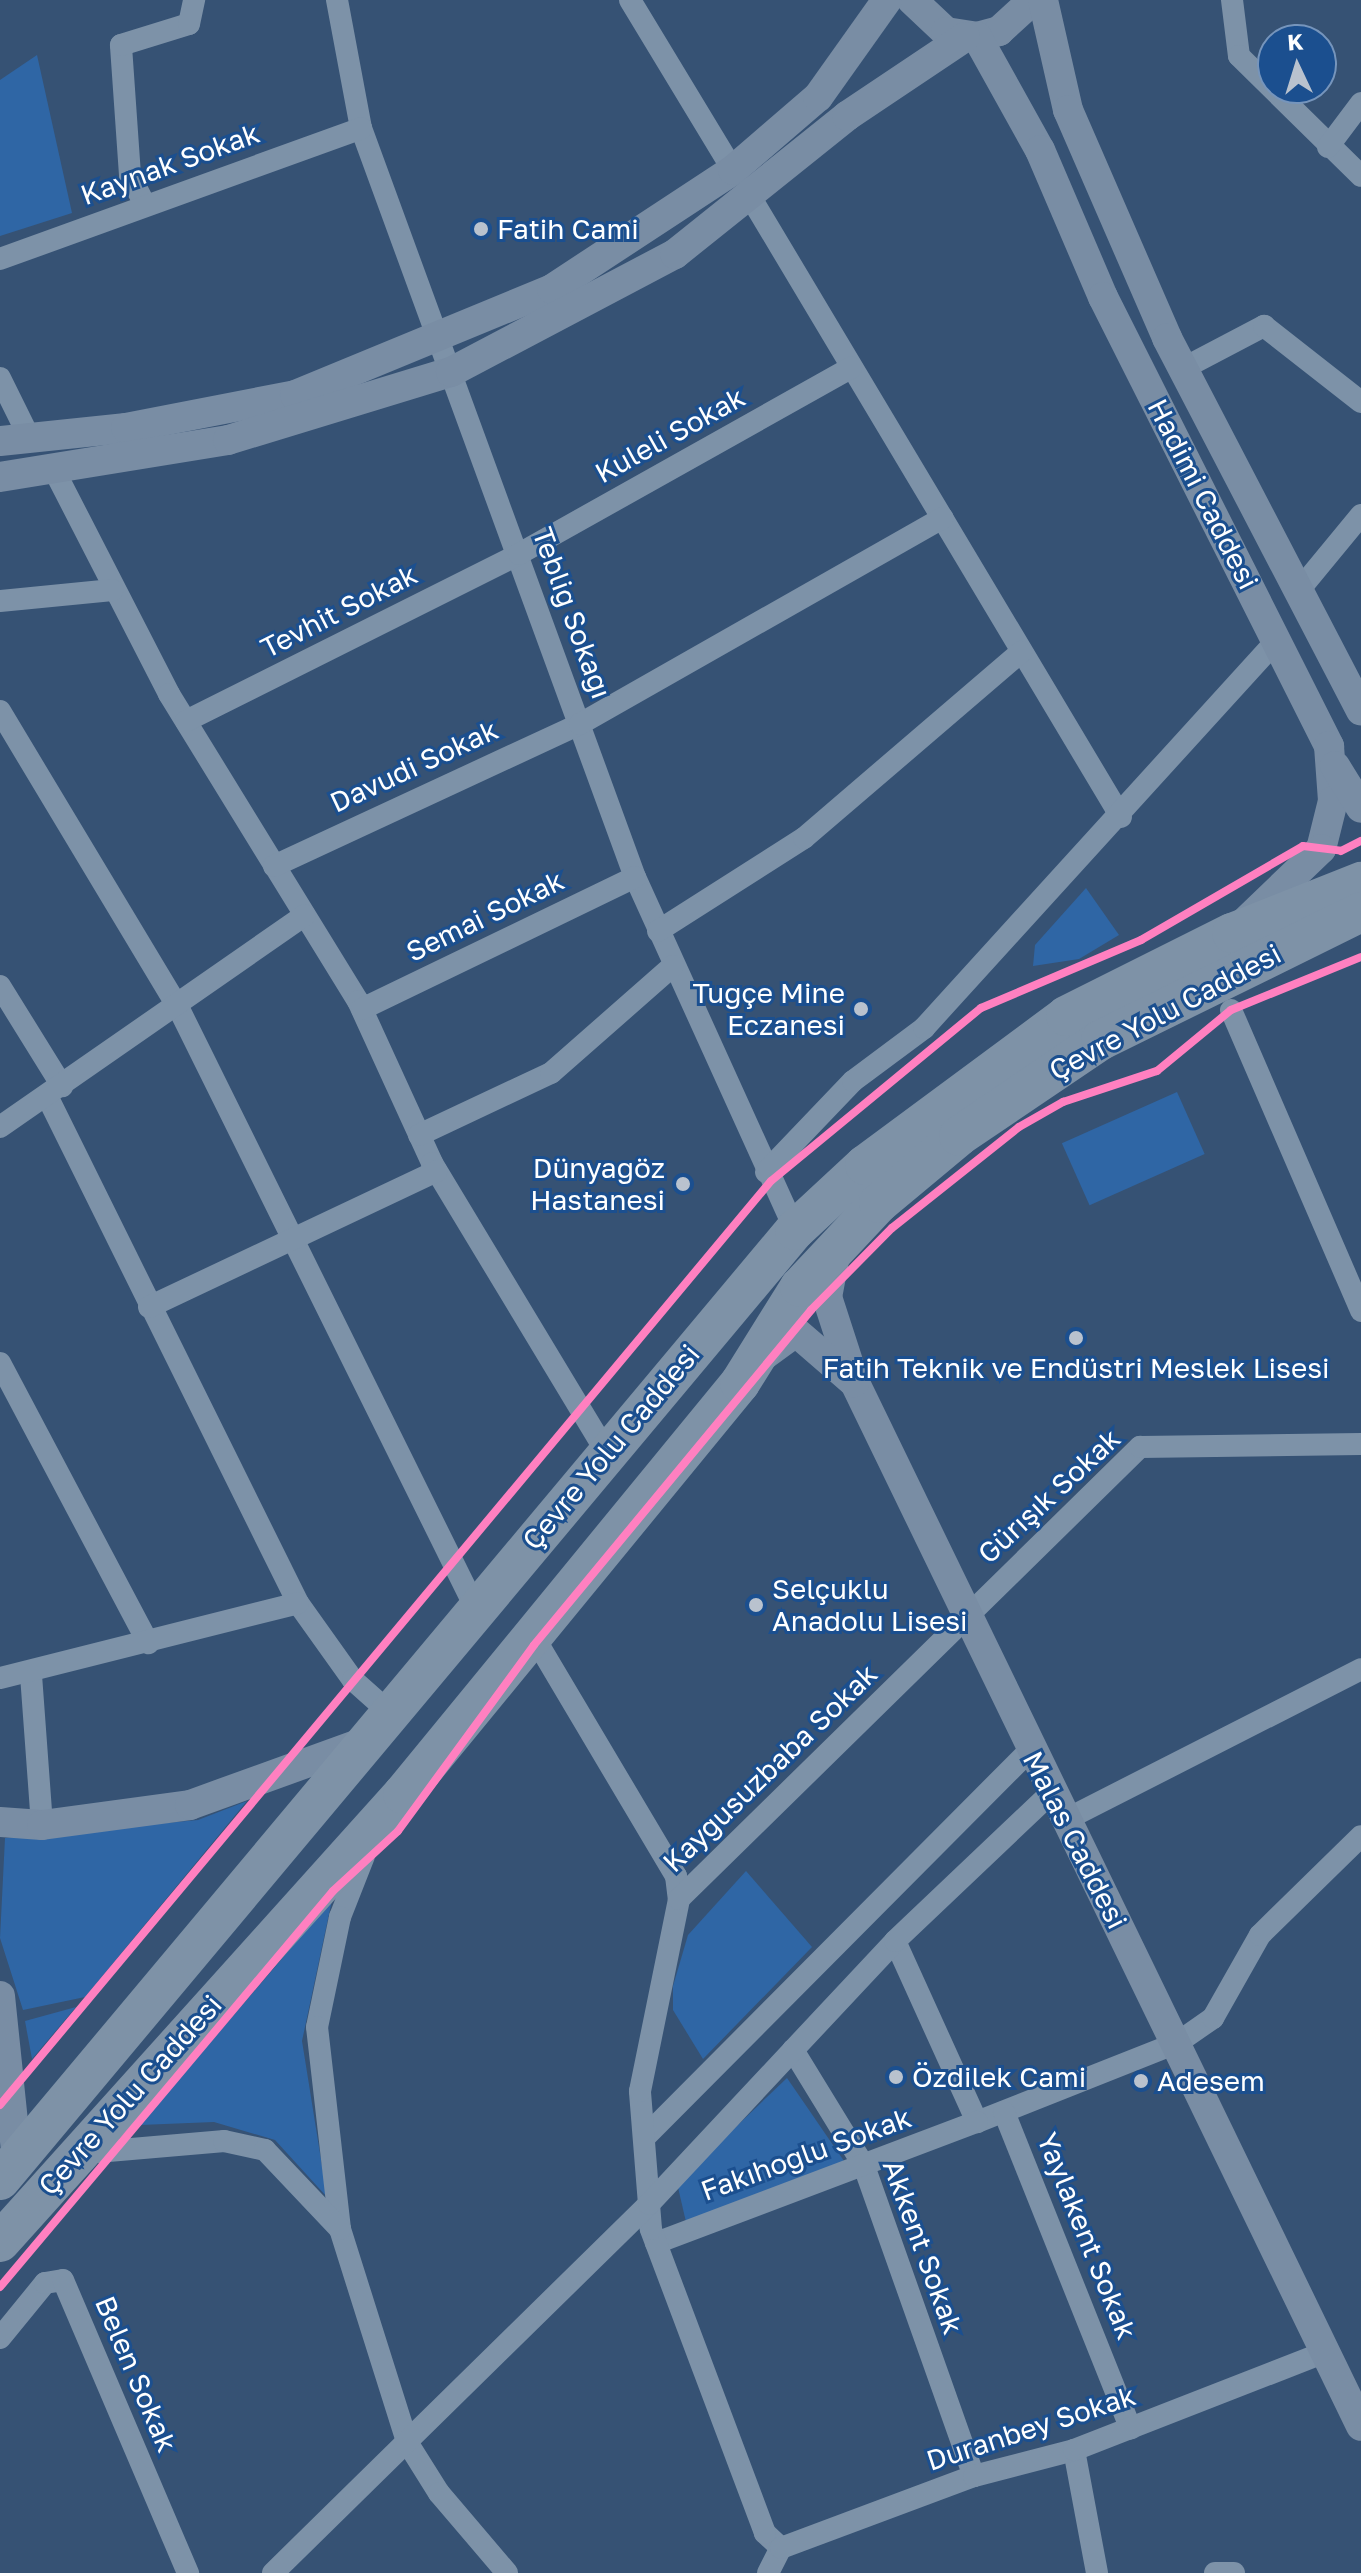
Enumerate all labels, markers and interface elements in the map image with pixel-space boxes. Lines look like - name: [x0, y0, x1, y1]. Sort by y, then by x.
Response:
- north arrow: [1257, 24, 1337, 104]
- text: K: [1287, 28, 1304, 56]
- street label: Kaynak Sokak: [76, 116, 264, 212]
- place label: Fatih Cami: [497, 212, 639, 246]
- marker: Fatih Cami: [472, 220, 490, 238]
- street label: Kuleli Sokak: [589, 380, 751, 490]
- street label: Hadimi Caddesi: [1141, 393, 1265, 595]
- street label: Tebliğ Sokağı: [525, 523, 619, 703]
- street label: Tevhit Sokak: [255, 557, 423, 665]
- street label: Davudi Sokak: [325, 713, 503, 819]
- street label: Semai Sokak: [401, 863, 569, 969]
- street label: Çevre Yolu Caddesi: [1043, 937, 1287, 1087]
- place label: Tuğçe Mine Eczanesi: [692, 976, 845, 1042]
- marker: Tuğçe Mine Eczanesi: [852, 1000, 870, 1018]
- place label: Dünyagöz Hastanesi: [530, 1151, 665, 1217]
- marker: Dünyagöz Hastanesi: [672, 1173, 694, 1195]
- marker: Fatih Teknik ve Endüstri Meslek Lisesi: [1067, 1329, 1085, 1347]
- street label: Çevre Yolu Caddesi: [515, 1338, 707, 1556]
- place label: Fatih Teknik ve Endüstri Meslek Lisesi: [822, 1351, 1330, 1385]
- street label: Gürışık Sokak: [971, 1422, 1127, 1570]
- place label: Selçuklu Anadolu Lisesi: [772, 1572, 968, 1638]
- marker: Selçuklu Anadolu Lisesi: [747, 1596, 765, 1614]
- street label: Kaygusuzbaba Sokak: [656, 1657, 884, 1879]
- street label: Malas Caddesi: [1016, 1746, 1134, 1934]
- street label: Çevre Yolu Caddesi: [31, 1988, 229, 2202]
- place label: Özdilek Cami: [912, 2060, 1086, 2094]
- place label: Adesem: [1157, 2064, 1265, 2098]
- marker: Özdilek Cami: [887, 2068, 905, 2086]
- marker: Adesem: [1132, 2072, 1150, 2090]
- street label: Fakıhoğlu Sokak: [696, 2100, 916, 2208]
- street label: Yaylakent Sokak: [1030, 2128, 1144, 2344]
- street label: Akkent Sokak: [876, 2155, 970, 2339]
- street label: Belen Sokak: [88, 2291, 184, 2457]
- street label: Duranbey Sokak: [922, 2378, 1140, 2478]

